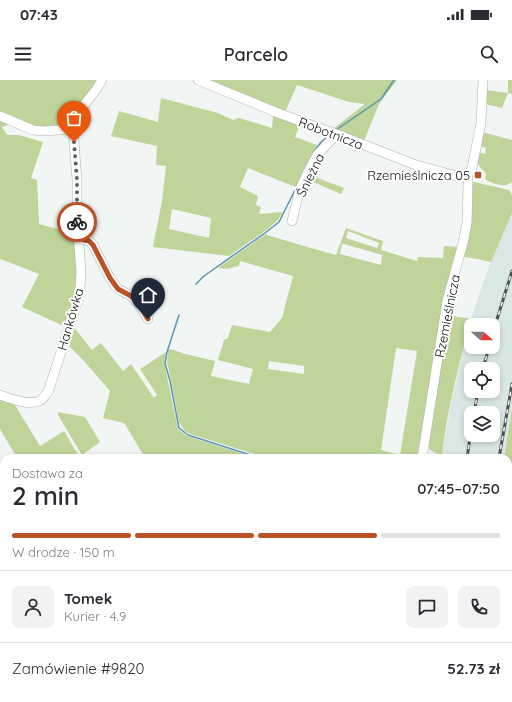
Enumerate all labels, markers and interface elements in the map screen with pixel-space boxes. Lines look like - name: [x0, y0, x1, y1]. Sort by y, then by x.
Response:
- text: 07:43: [20, 5, 58, 24]
- icon: menu: [12, 43, 34, 65]
- text: Parcelo: [224, 43, 288, 66]
- icon: search: [478, 43, 500, 65]
- pin: [57, 101, 91, 142]
- icon: bag: [63, 107, 85, 129]
- street label: Robotnicza: [296, 113, 366, 153]
- street label: Śnieżna: [293, 151, 327, 199]
- place label: Rzemieślnicza 05: [367, 167, 470, 183]
- marker: Rzemieślnicza 05: [473, 170, 483, 180]
- courier: [57, 202, 97, 242]
- icon: bike: [66, 211, 88, 233]
- street label: Rzemieślnicza: [431, 273, 463, 359]
- pin: [131, 278, 165, 319]
- icon: home: [137, 284, 159, 306]
- street label: Hankówka: [53, 286, 87, 352]
- north arrow: [464, 318, 500, 354]
- map controls: [464, 318, 500, 442]
- button: locate: [464, 362, 500, 398]
- button: layers: [464, 406, 500, 442]
- text: Dostawa za: [12, 465, 83, 481]
- text: 2 min: [12, 479, 79, 512]
- text: 07:45–07:50: [417, 479, 500, 498]
- text: W drodze · 150 m: [12, 544, 115, 560]
- button: person: [12, 586, 54, 628]
- button: chat: [406, 586, 448, 628]
- button: phone: [458, 586, 500, 628]
- text: Tomek: [64, 589, 112, 608]
- text: Kurier · 4.9: [64, 608, 126, 624]
- text: Zamówienie #9820: [12, 659, 144, 678]
- text: 52.73 zł: [447, 659, 500, 678]

